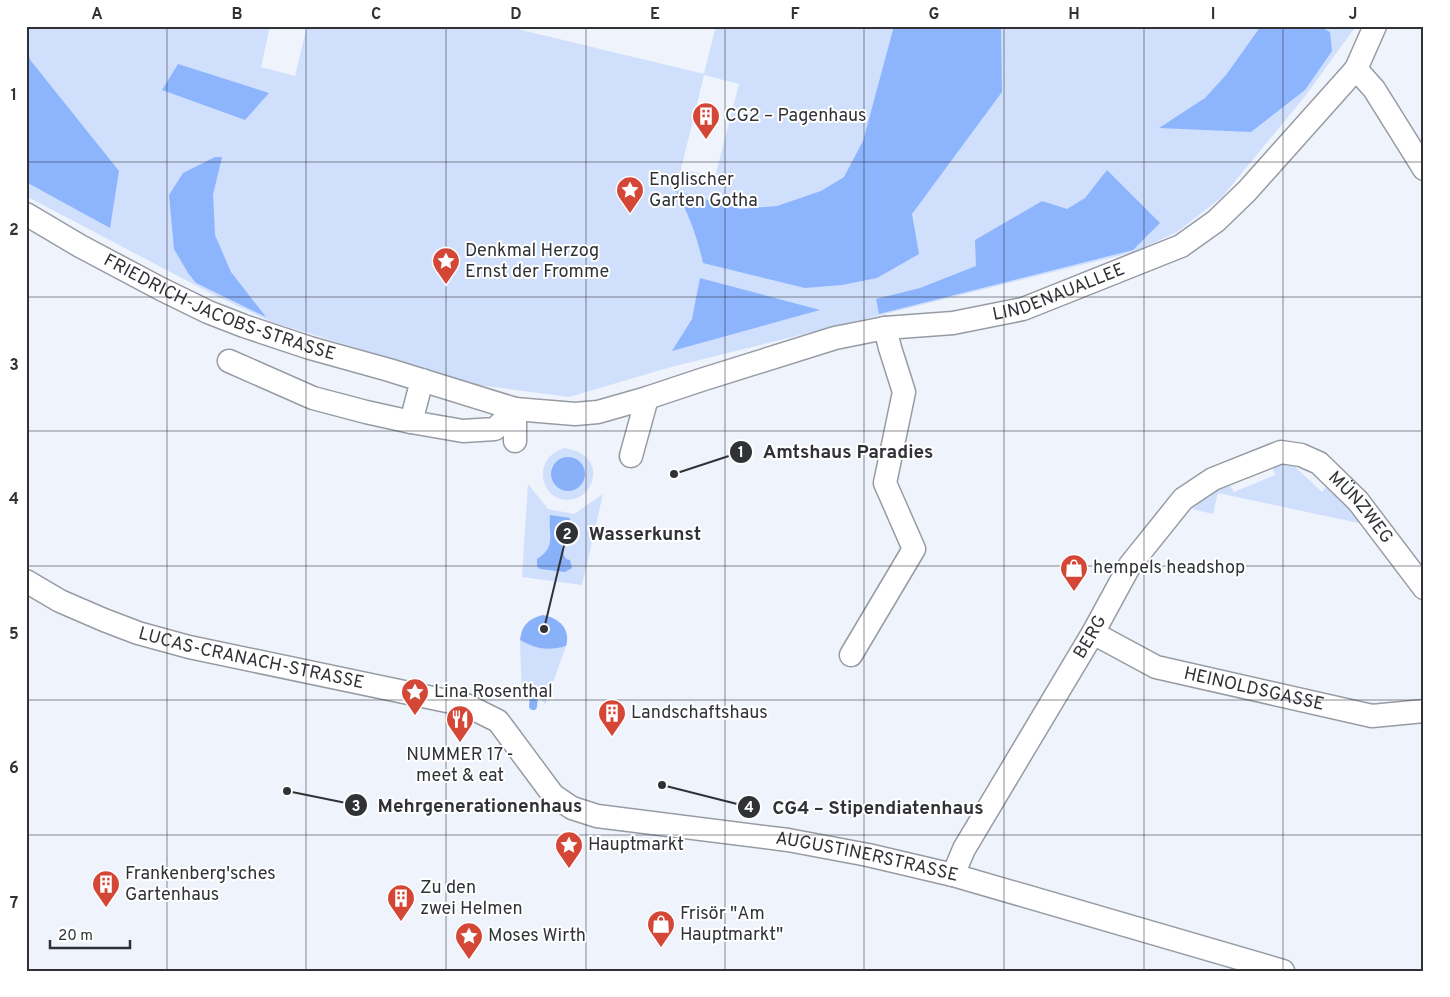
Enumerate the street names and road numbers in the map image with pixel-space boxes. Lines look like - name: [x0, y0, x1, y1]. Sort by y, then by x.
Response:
- street label: FRIEDRICH-JACOBS-STRASSE: [99, 249, 338, 366]
- street label: LINDENAUALLEE: [990, 258, 1128, 326]
- street label: MÜNZWEG: [1323, 466, 1398, 548]
- street label: BERG: [1069, 611, 1112, 663]
- street label: LUCAS-CRANACH-STRASSE: [136, 622, 366, 695]
- street label: HEINOLDSGASSE: [1181, 662, 1326, 716]
- street label: AUGUSTINERSTRASSE: [774, 827, 961, 887]

